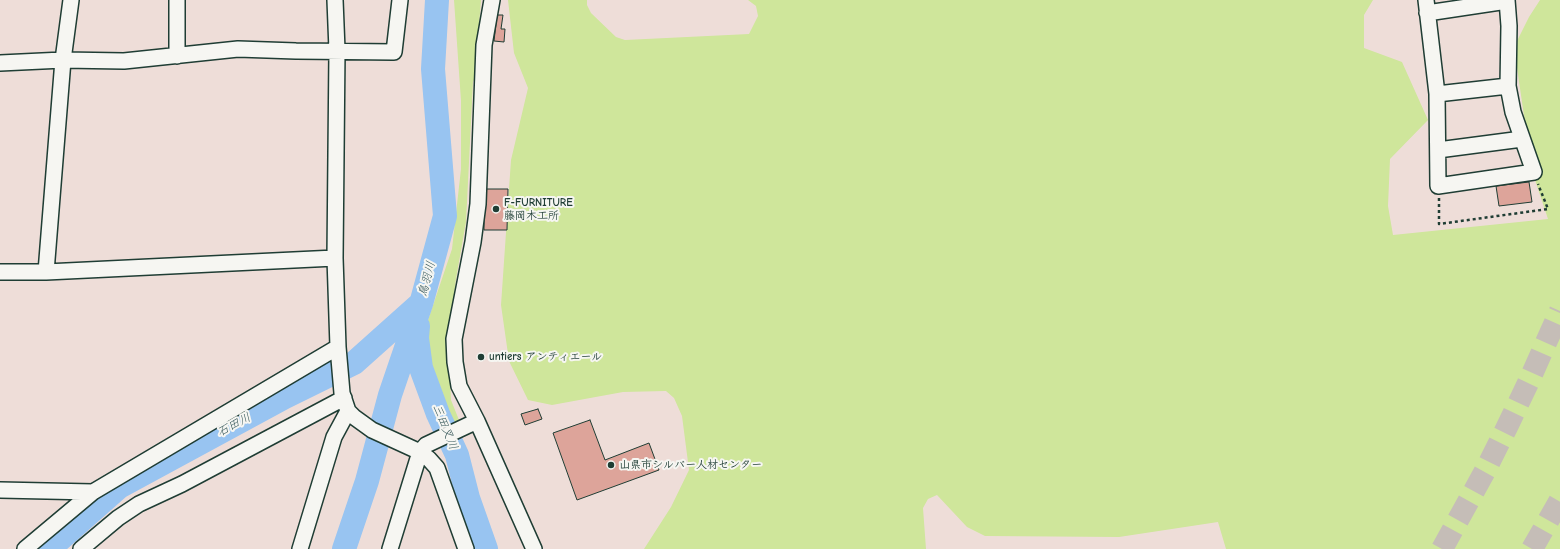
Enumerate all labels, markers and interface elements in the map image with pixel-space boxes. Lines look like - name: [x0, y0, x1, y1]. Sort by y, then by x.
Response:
- place label: F-FURNITURE 藤岡木工所: [504, 196, 573, 222]
- marker: F-FURNITURE 藤岡木工所: [491, 204, 501, 214]
- water label: 鳥羽川: [415, 260, 439, 298]
- place label: untiers アンティエール: [489, 350, 602, 364]
- marker: untiers アンティエール: [476, 352, 486, 362]
- water label: 三田叉川: [429, 402, 461, 452]
- water label: 石田川: [215, 410, 253, 440]
- place label: 山県市シルバー人材センター: [619, 458, 762, 472]
- marker: 山県市シルバー人材センター: [606, 460, 616, 470]

